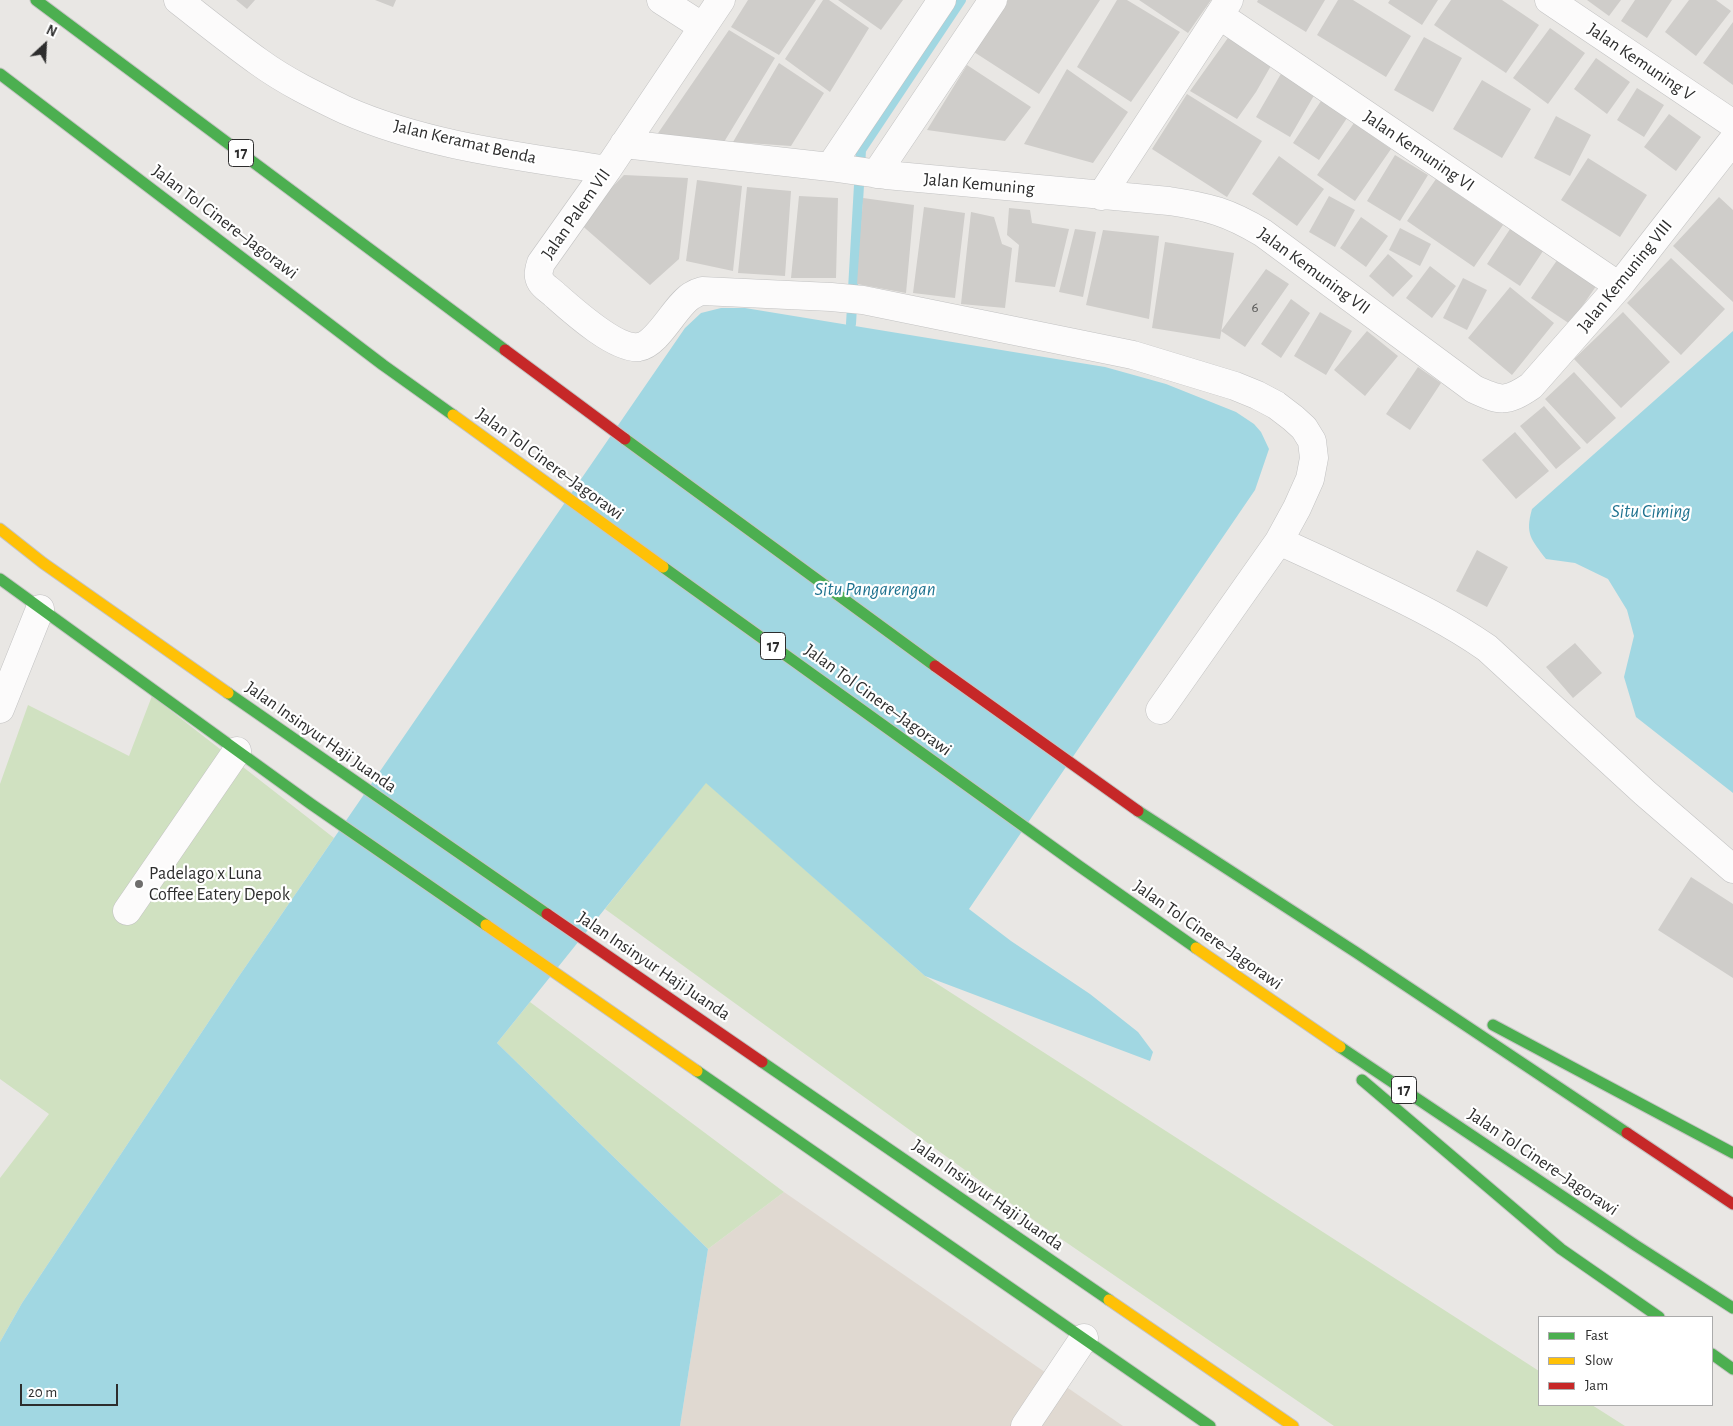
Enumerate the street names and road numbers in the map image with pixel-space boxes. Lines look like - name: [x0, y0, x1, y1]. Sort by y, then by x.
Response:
- street label: Jalan Kemuning V: [1583, 18, 1699, 106]
- street label: Jalan Kemuning VI: [1359, 106, 1479, 196]
- street label: Jalan Keramat Benda: [391, 115, 539, 169]
- road number: 17: [228, 140, 254, 167]
- street label: Jalan Tol Cinere–Jagorawi: [148, 160, 302, 284]
- street label: Jalan Palem VII: [537, 165, 615, 263]
- street label: Jalan Kemuning: [923, 168, 1035, 200]
- street label: Jalan Kemuning VIII: [1573, 215, 1677, 337]
- street label: Jalan Kemuning VII: [1253, 223, 1375, 319]
- street label: Jalan Tol Cinere–Jagorawi: [472, 403, 628, 525]
- road number: 17: [760, 632, 786, 659]
- street label: Jalan Tol Cinere–Jagorawi: [800, 639, 956, 761]
- street label: Jalan Insinyur Haji Juanda: [241, 677, 401, 797]
- street label: Jalan Tol Cinere–Jagorawi: [1129, 875, 1287, 995]
- street label: Jalan Insinyur Haji Juanda: [573, 907, 735, 1025]
- road number: 17: [1392, 1076, 1416, 1104]
- street label: Jalan Tol Cinere–Jagorawi: [1464, 1104, 1622, 1220]
- street label: Jalan Insinyur Haji Juanda: [908, 1135, 1068, 1255]

